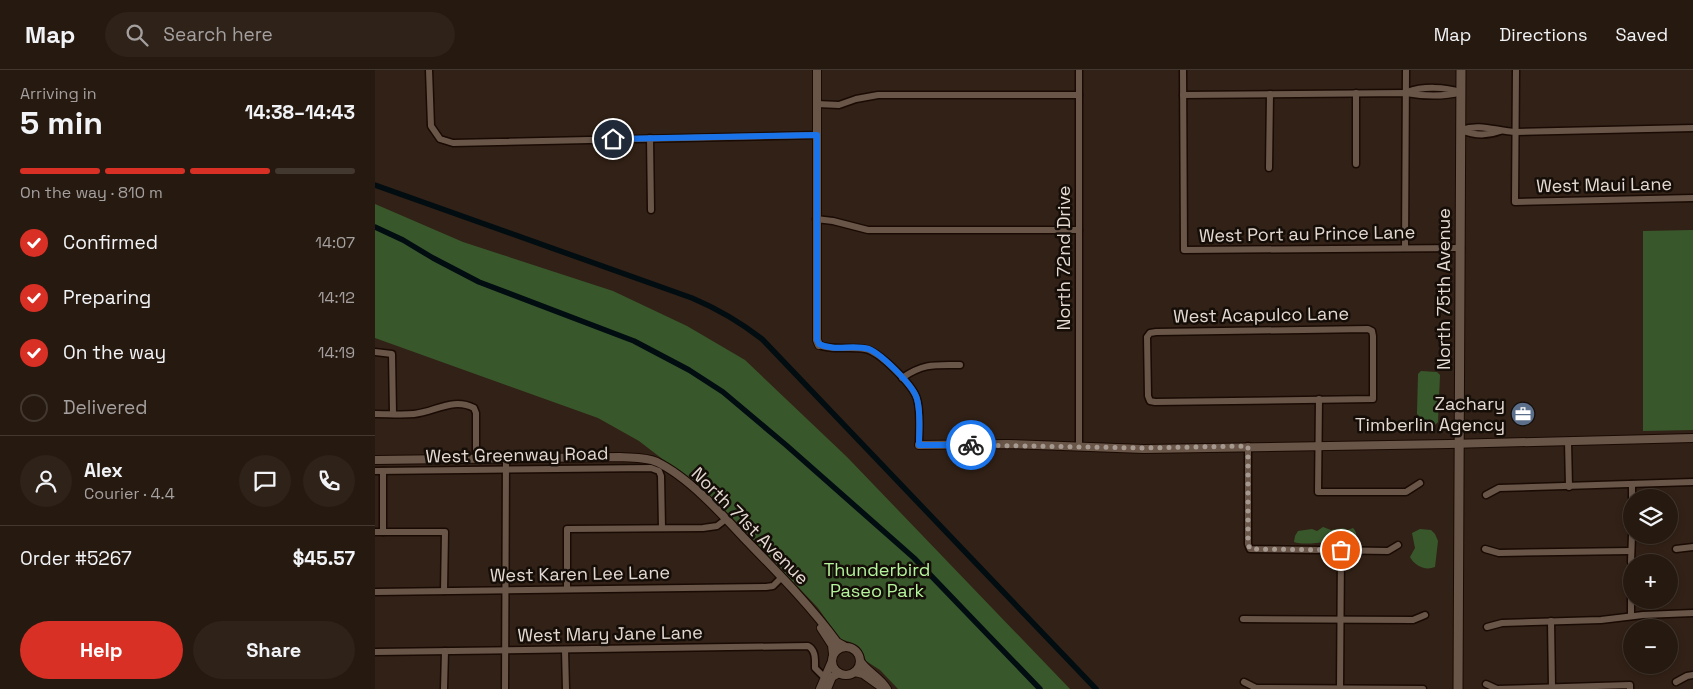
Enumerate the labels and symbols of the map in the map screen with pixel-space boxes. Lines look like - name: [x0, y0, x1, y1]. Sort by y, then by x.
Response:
- pin: [592, 118, 634, 160]
- street label: West Maui Lane: [1536, 172, 1672, 197]
- street label: North 72nd Drive: [1052, 185, 1075, 331]
- street label: North 75th Avenue: [1432, 208, 1455, 370]
- street label: West Port au Prince Lane: [1199, 220, 1415, 247]
- street label: West Acapulco Lane: [1173, 301, 1349, 328]
- place label: Zachary Timberlin Agency: [1355, 392, 1505, 436]
- office icon: Zachary Timberlin Agency: [1510, 401, 1536, 427]
- courier: [946, 420, 996, 470]
- street label: West Greenway Road: [425, 441, 609, 468]
- street label: North 71st Avenue: [687, 462, 814, 589]
- pin: [1320, 529, 1362, 571]
- park label: Thunderbird Paseo Park: [824, 558, 930, 602]
- street label: West Karen Lee Lane: [490, 560, 670, 587]
- street label: West Mary Jane Lane: [517, 620, 703, 647]

